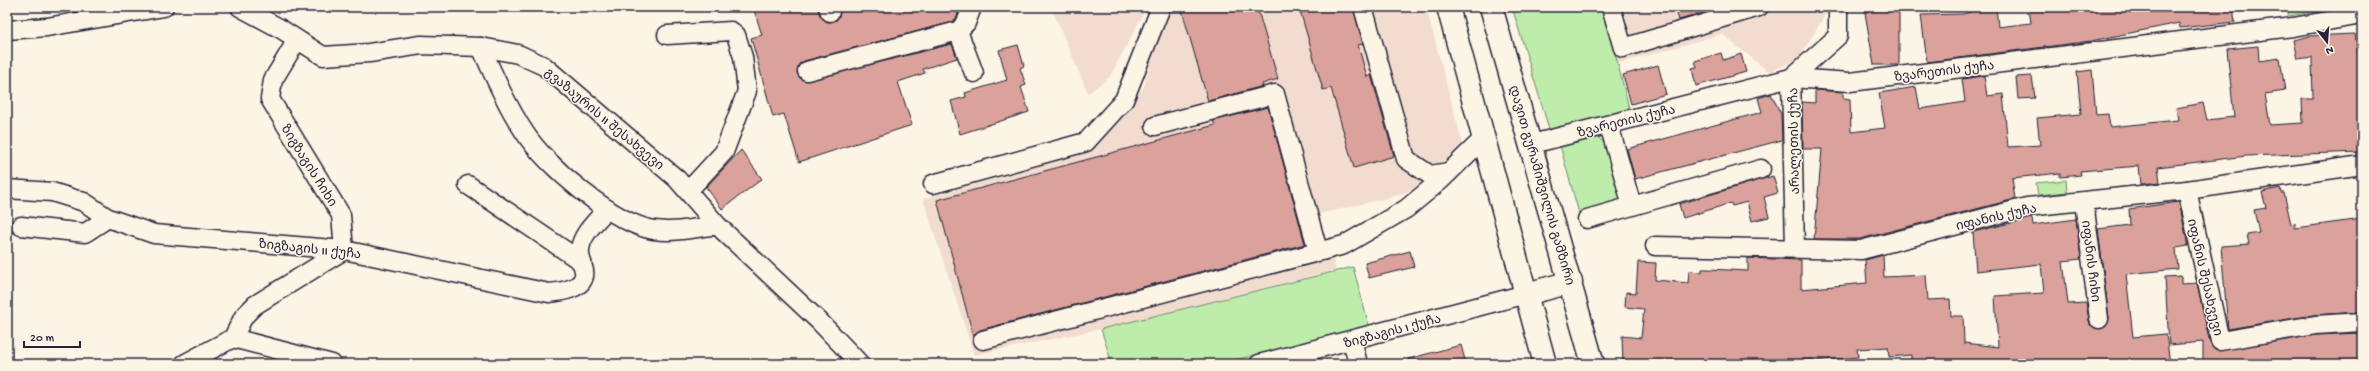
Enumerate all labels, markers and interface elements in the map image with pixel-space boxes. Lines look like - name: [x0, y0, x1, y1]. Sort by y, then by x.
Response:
- north arrow: [2307, 22, 2347, 62]
- text: N: [2324, 43, 2335, 56]
- street label: ზვარეთის ქუჩა: [1894, 59, 1995, 86]
- street label: გვაზაურის II შესახვევი: [541, 66, 666, 174]
- street label: დავით გურამიშვილის გამზირი: [1505, 84, 1576, 287]
- street label: არალეთის ქუჩა: [1787, 88, 1804, 194]
- street label: ზვარეთის ქუჩა: [1576, 103, 1677, 142]
- street label: ზიგზაგის ჩიხი: [277, 123, 339, 210]
- street label: იფანის ქუჩა: [1955, 202, 2038, 235]
- street label: იფანის შესახვევი: [2183, 218, 2224, 338]
- street label: იფანის ჩიხი: [2077, 220, 2102, 303]
- street label: ზიგზაგის II ქუჩა: [258, 238, 362, 263]
- street label: ზიგზაგის I ქუჩა: [1342, 312, 1443, 353]
- scale bar: [24, 323, 80, 349]
- text: 20 m: [30, 332, 55, 346]

